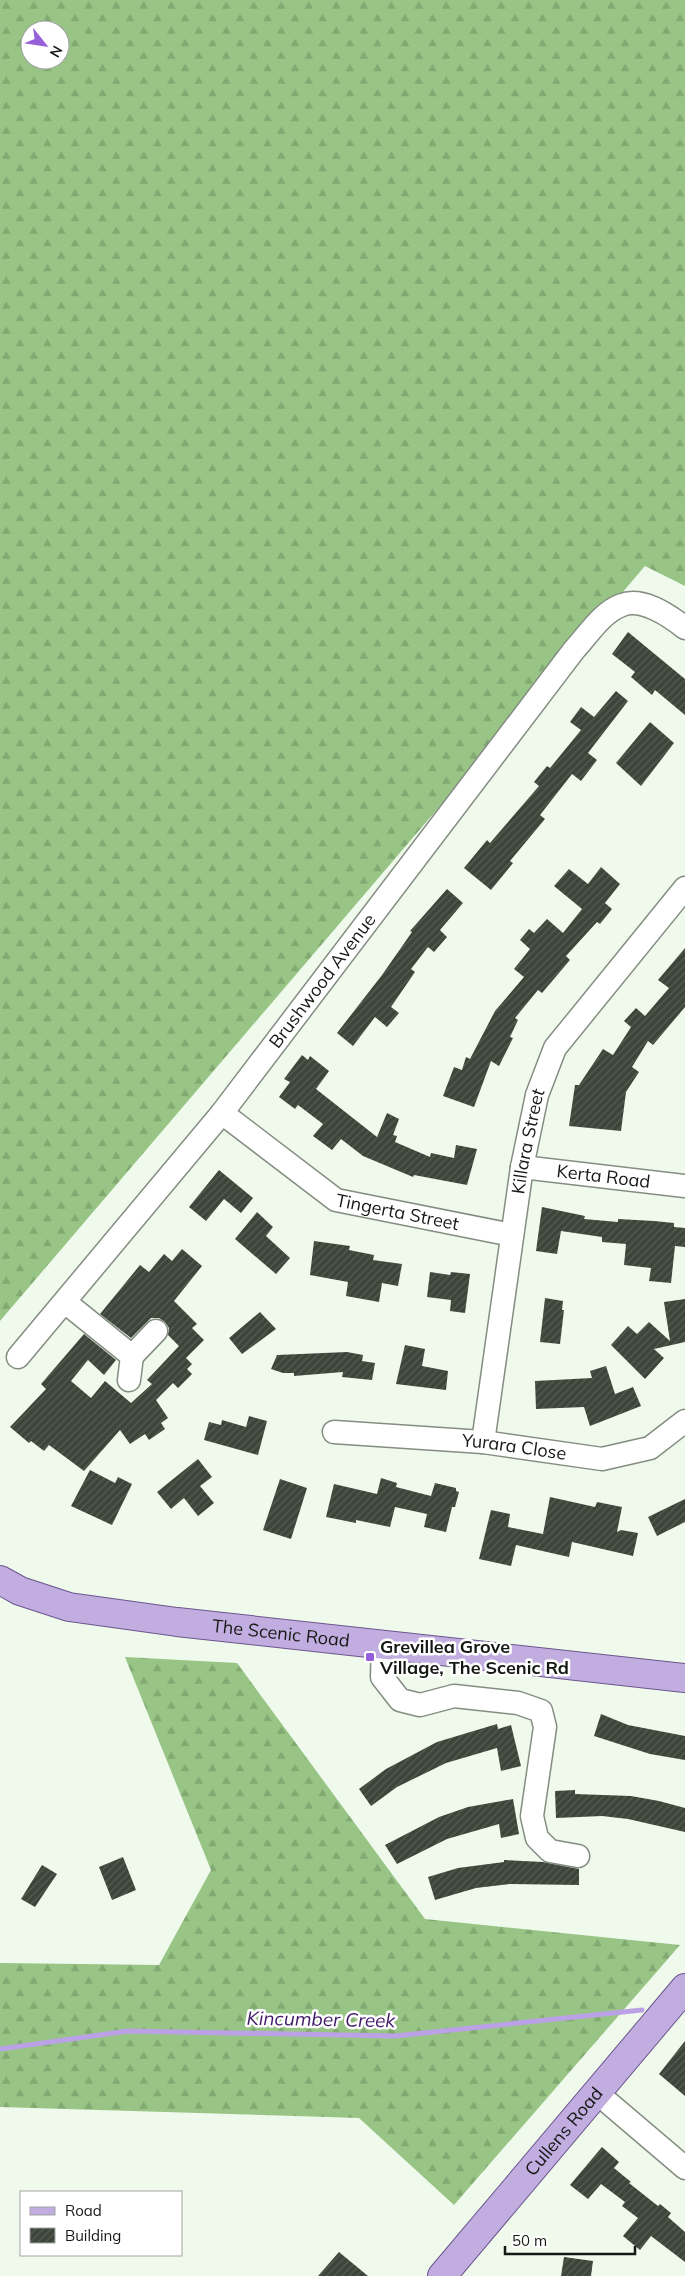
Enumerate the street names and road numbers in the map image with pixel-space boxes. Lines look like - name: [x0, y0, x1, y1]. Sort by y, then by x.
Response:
- street label: Brushwood Avenue: [264, 909, 381, 1052]
- street label: Killara Street: [506, 1085, 549, 1195]
- street label: Kerta Road: [555, 1159, 652, 1193]
- street label: Tingerta Street: [334, 1188, 461, 1235]
- street label: Yurara Close: [461, 1429, 568, 1465]
- street label: The Scenic Road: [211, 1614, 351, 1652]
- street label: Cullens Road: [519, 2082, 608, 2180]

